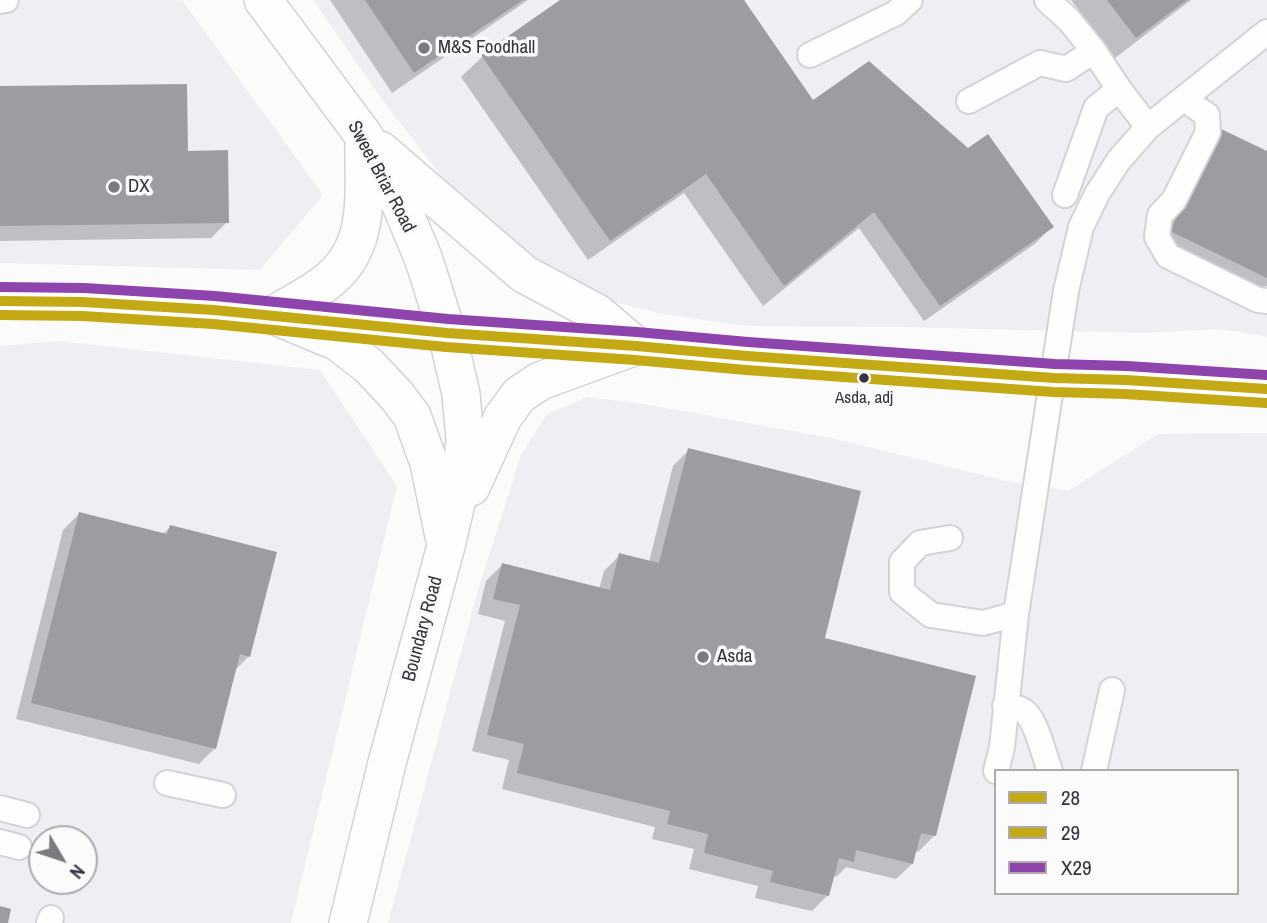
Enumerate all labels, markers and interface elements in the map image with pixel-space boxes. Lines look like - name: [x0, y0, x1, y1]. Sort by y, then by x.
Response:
- place label: M&S Foodhall: [438, 37, 535, 59]
- marker: M&S Foodhall: [416, 40, 432, 56]
- street label: Sweet Briar Road: [342, 117, 420, 237]
- place label: DX: [128, 176, 150, 198]
- marker: DX: [106, 179, 122, 195]
- marker: Asda, adj: [857, 371, 871, 385]
- place label: Asda, adj: [835, 388, 893, 408]
- street label: Boundary Road: [398, 574, 448, 684]
- place label: Asda: [717, 646, 753, 668]
- marker: Asda: [695, 649, 711, 665]
- legend: [994, 769, 1239, 895]
- text: 28: [1061, 783, 1080, 812]
- text: 29: [1061, 818, 1080, 847]
- north arrow: [28, 825, 98, 895]
- text: X29: [1061, 853, 1092, 882]
- text: N: [64, 859, 91, 885]

